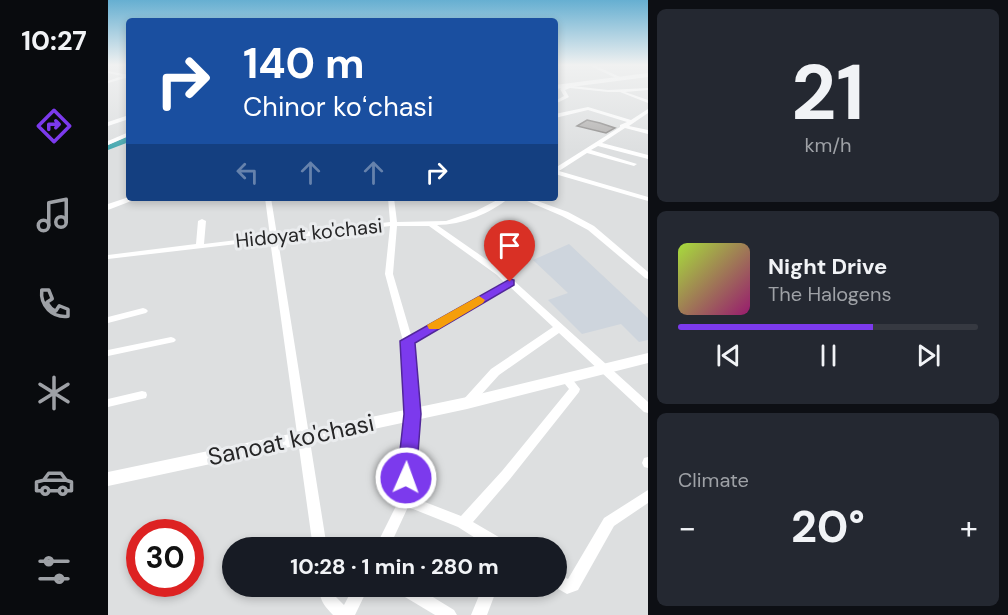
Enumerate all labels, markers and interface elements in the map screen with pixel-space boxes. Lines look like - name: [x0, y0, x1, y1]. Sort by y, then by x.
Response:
- text: 10:27: [21, 23, 87, 58]
- text: 140 m: [243, 36, 365, 91]
- icon: right: [144, 42, 222, 120]
- text: 21: [791, 42, 865, 143]
- text: Chinor koʻchasi: [243, 89, 433, 124]
- icon: directions: [33, 105, 75, 147]
- text: km/h: [804, 132, 852, 158]
- icon: left: [231, 156, 264, 189]
- icon: ahead: [294, 156, 327, 189]
- icon: ahead: [357, 156, 390, 189]
- icon: right: [420, 156, 453, 189]
- icon: music: [33, 194, 75, 236]
- street label: Hidoyat ko'chasi: [234, 212, 384, 254]
- pin: [484, 220, 535, 282]
- icon: arrive: [493, 229, 526, 262]
- text: Night Drive: [768, 252, 887, 281]
- text: The Halogens: [768, 281, 891, 307]
- icon: phone: [33, 283, 75, 325]
- icon: previous: [712, 339, 745, 372]
- icon: pause: [812, 339, 845, 372]
- icon: next: [912, 339, 945, 372]
- icon: climate: [33, 372, 75, 414]
- street label: Sanoat ko'chasi: [205, 407, 377, 472]
- position arrow: [374, 446, 438, 510]
- icon: car: [33, 461, 75, 503]
- text: Climate: [678, 467, 749, 493]
- text: 20°: [791, 497, 865, 556]
- text: −: [678, 506, 696, 549]
- text: +: [960, 506, 978, 549]
- speed limit sign: 30: [126, 519, 204, 597]
- icon: filters: [33, 549, 75, 591]
- text: 10:28 · 1 min · 280 m: [290, 552, 499, 581]

